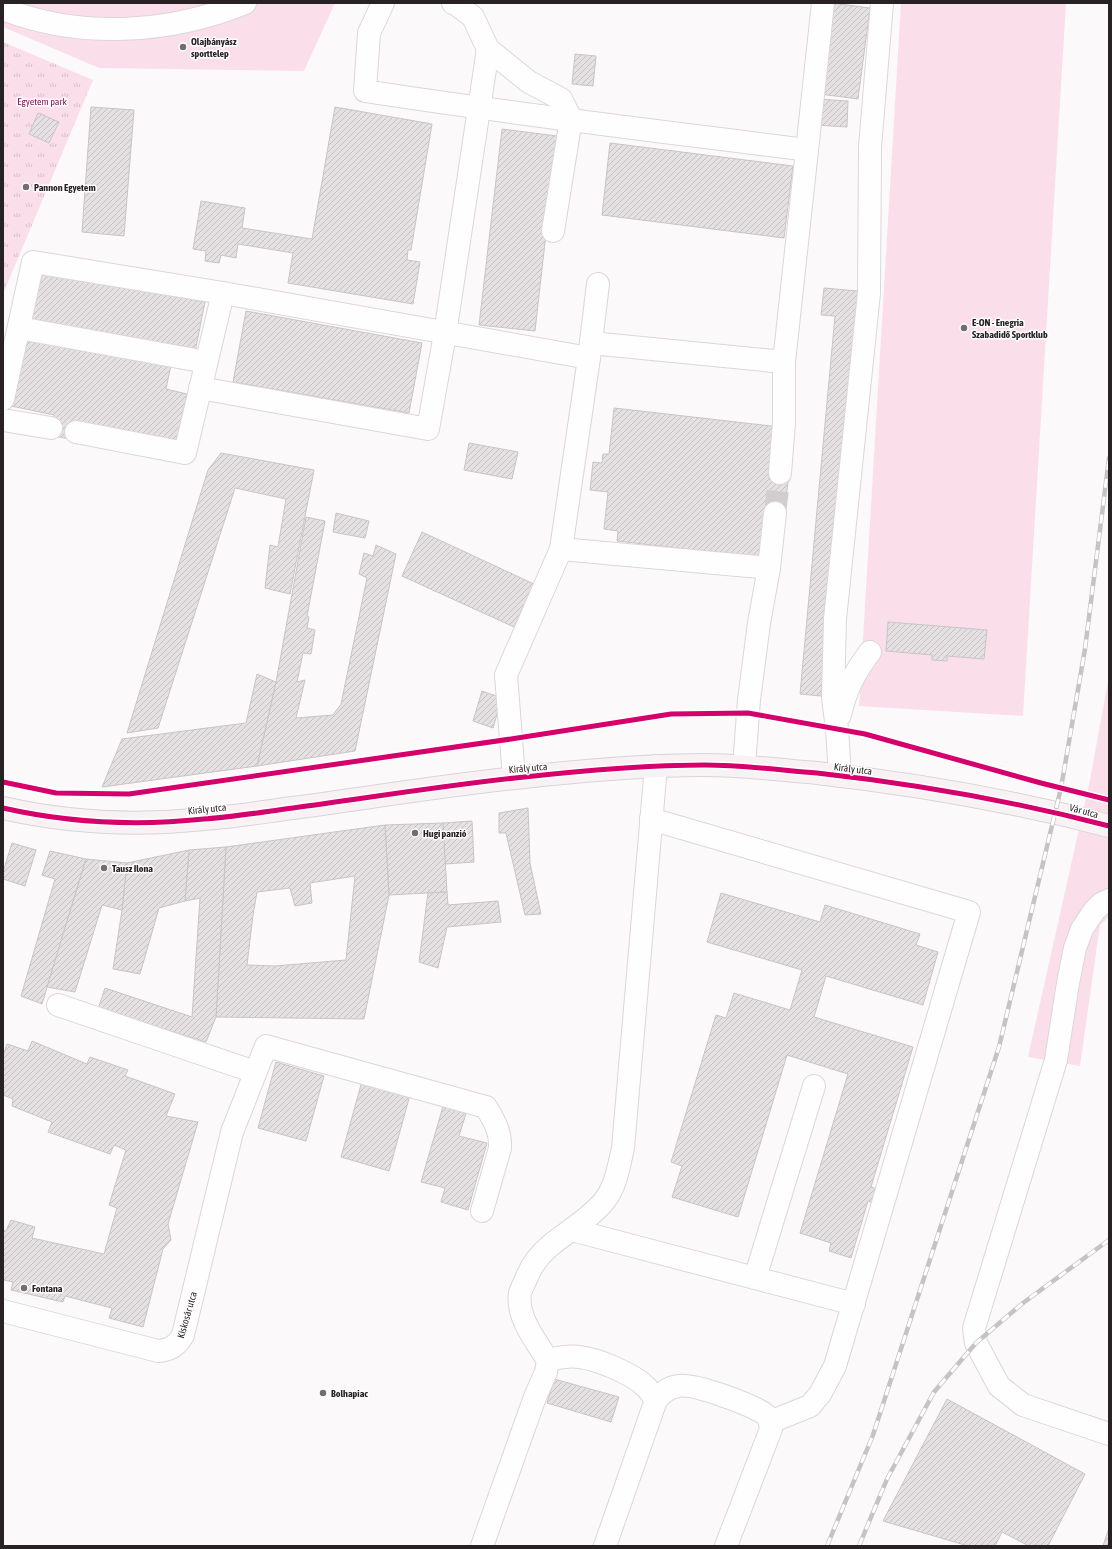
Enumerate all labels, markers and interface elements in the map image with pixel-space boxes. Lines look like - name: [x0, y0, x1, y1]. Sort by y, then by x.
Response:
- place label: Olajbányász sporttelep: [191, 36, 237, 59]
- marker: Olajbányász sporttelep: [178, 42, 188, 52]
- park label: Egyetem park: [17, 96, 67, 107]
- marker: Pannon Egyetem: [21, 182, 31, 192]
- place label: Pannon Egyetem: [34, 182, 96, 193]
- place label: E-ON - Enegria Szabadidő Sportklub: [972, 317, 1048, 340]
- marker: E-ON - Enegria Szabadidő Sportklub: [959, 323, 969, 333]
- street label: Király utca: [508, 761, 548, 775]
- street label: Király utca: [833, 761, 873, 777]
- street label: Király utca: [187, 801, 227, 816]
- street label: Vár utca: [1068, 802, 1100, 820]
- marker: Hugi panzió: [410, 828, 420, 838]
- place label: Hugi panzió: [423, 828, 467, 839]
- marker: Tausz Ilona: [99, 863, 109, 873]
- place label: Tausz Ilona: [112, 863, 153, 874]
- marker: Fontana: [19, 1283, 29, 1293]
- place label: Fontana: [32, 1283, 63, 1294]
- street label: Kiskosár utca: [175, 1290, 199, 1340]
- marker: Bolhapiac: [318, 1388, 328, 1398]
- place label: Bolhapiac: [331, 1388, 368, 1399]

